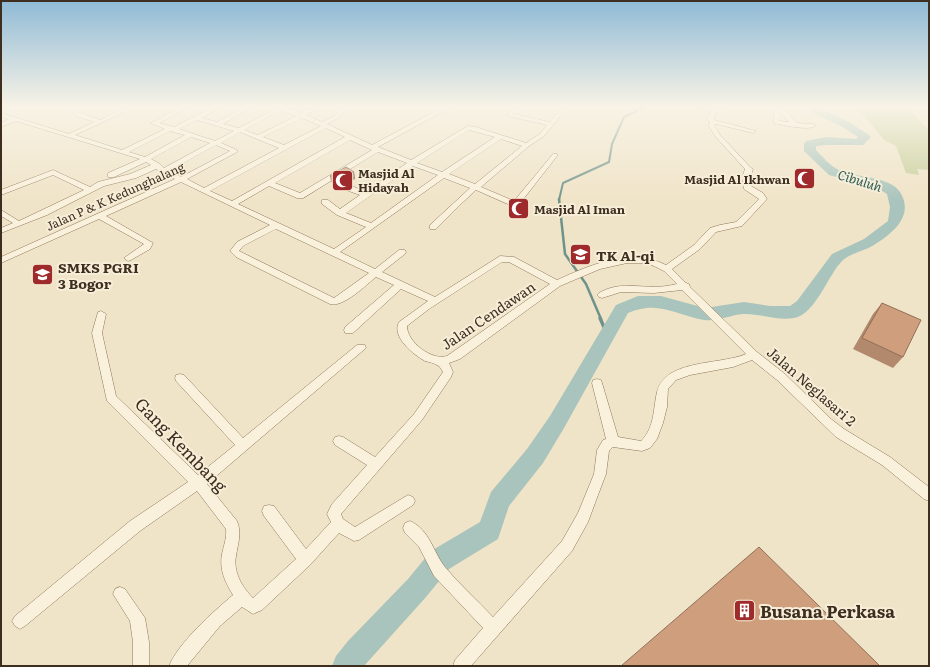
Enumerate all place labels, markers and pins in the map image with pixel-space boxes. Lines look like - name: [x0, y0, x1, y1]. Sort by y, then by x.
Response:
- place label: Masjid Al Hidayah: [358, 164, 415, 196]
- mosque icon: Masjid Al Ikhwan: [792, 166, 818, 192]
- mosque icon: Masjid Al Hidayah: [329, 167, 355, 193]
- place label: Masjid Al Ikhwan: [684, 170, 791, 188]
- mosque icon: Masjid Al Iman: [505, 196, 531, 222]
- place label: Masjid Al Iman: [534, 200, 626, 218]
- school or university icon: TK Al-qi: [568, 242, 594, 268]
- place label: TK Al-qi: [596, 245, 655, 265]
- place label: SMKS PGRI 3 Bogor: [58, 257, 139, 293]
- school or university icon: SMKS PGRI 3 Bogor: [30, 262, 56, 288]
- building icon: Busana Perkasa: [732, 597, 758, 623]
- place label: Busana Perkasa: [760, 598, 895, 623]

